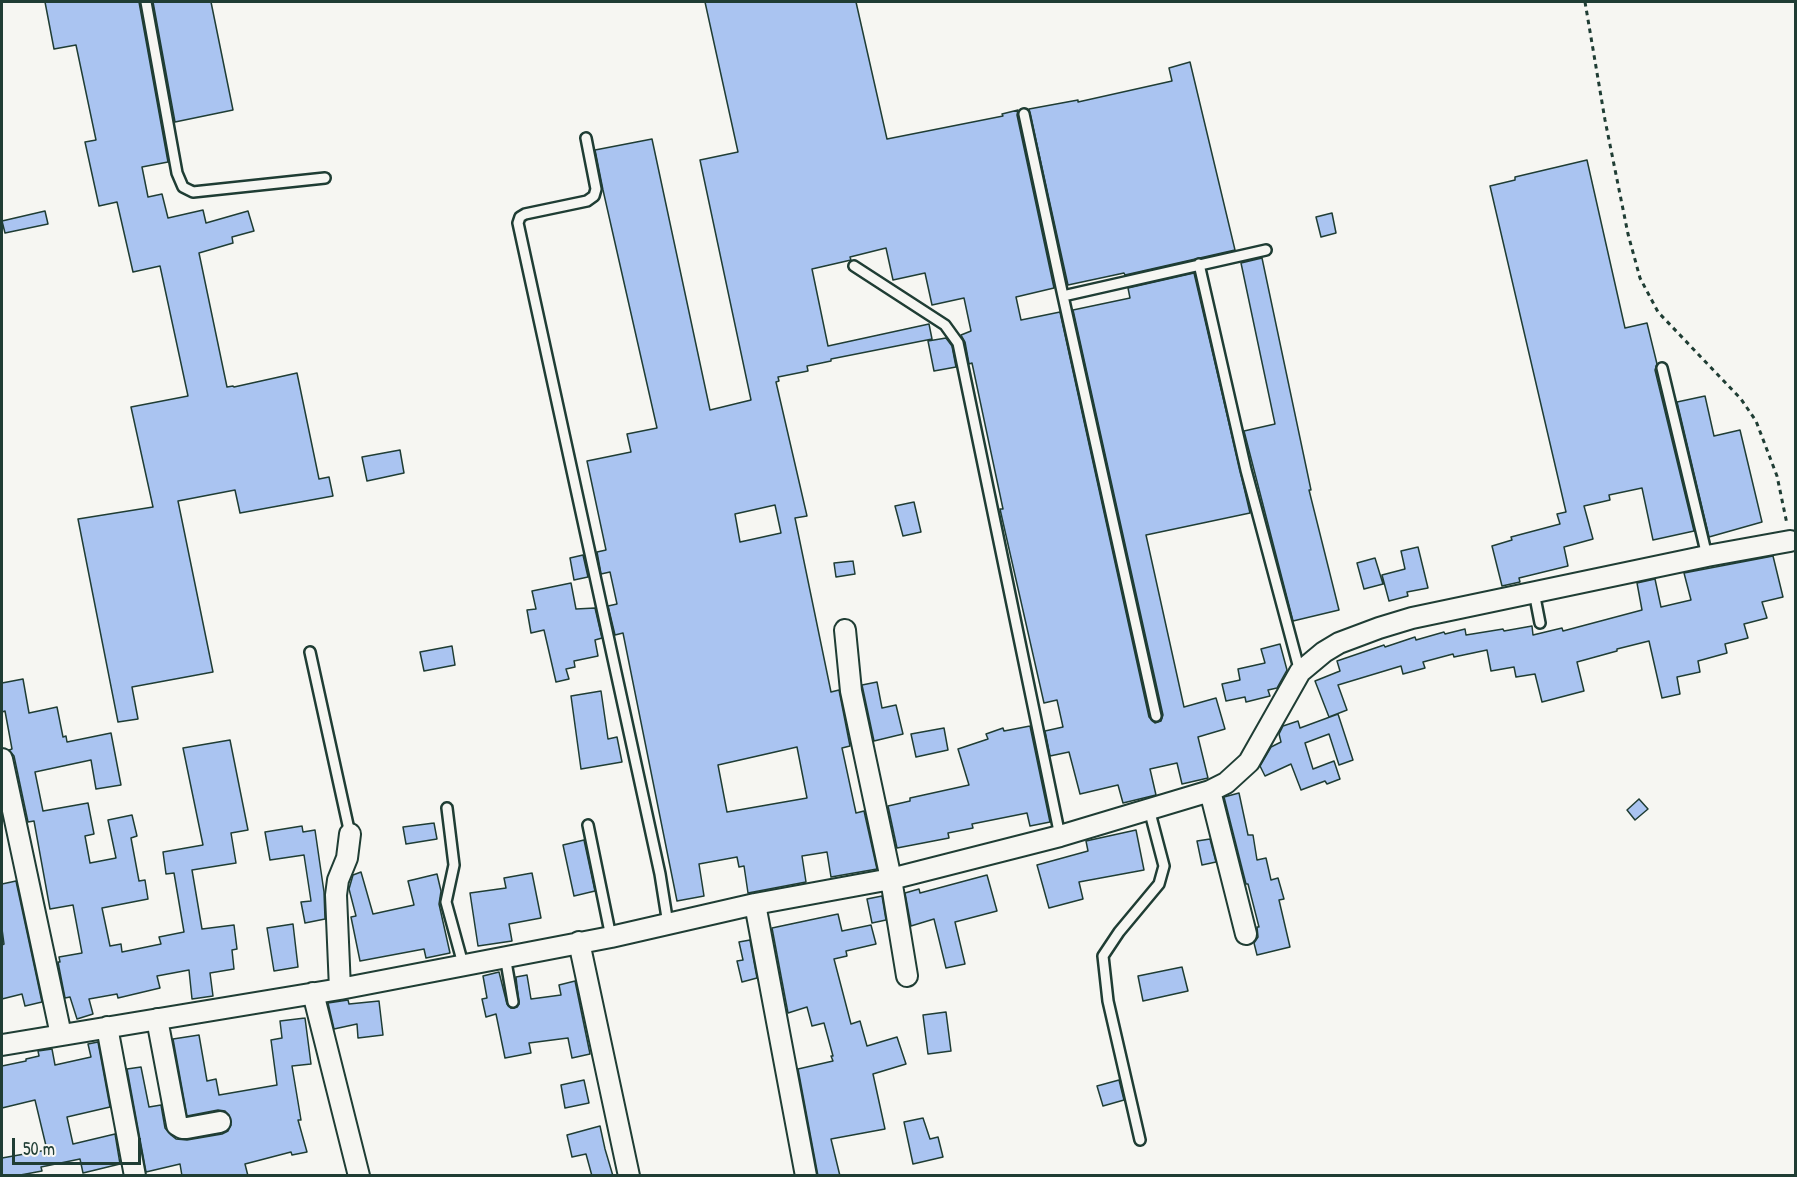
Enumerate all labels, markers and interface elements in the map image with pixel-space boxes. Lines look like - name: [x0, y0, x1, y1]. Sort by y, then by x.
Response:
- scale bar: [15, 1126, 144, 1164]
- text: 50 m: [23, 1136, 55, 1161]

